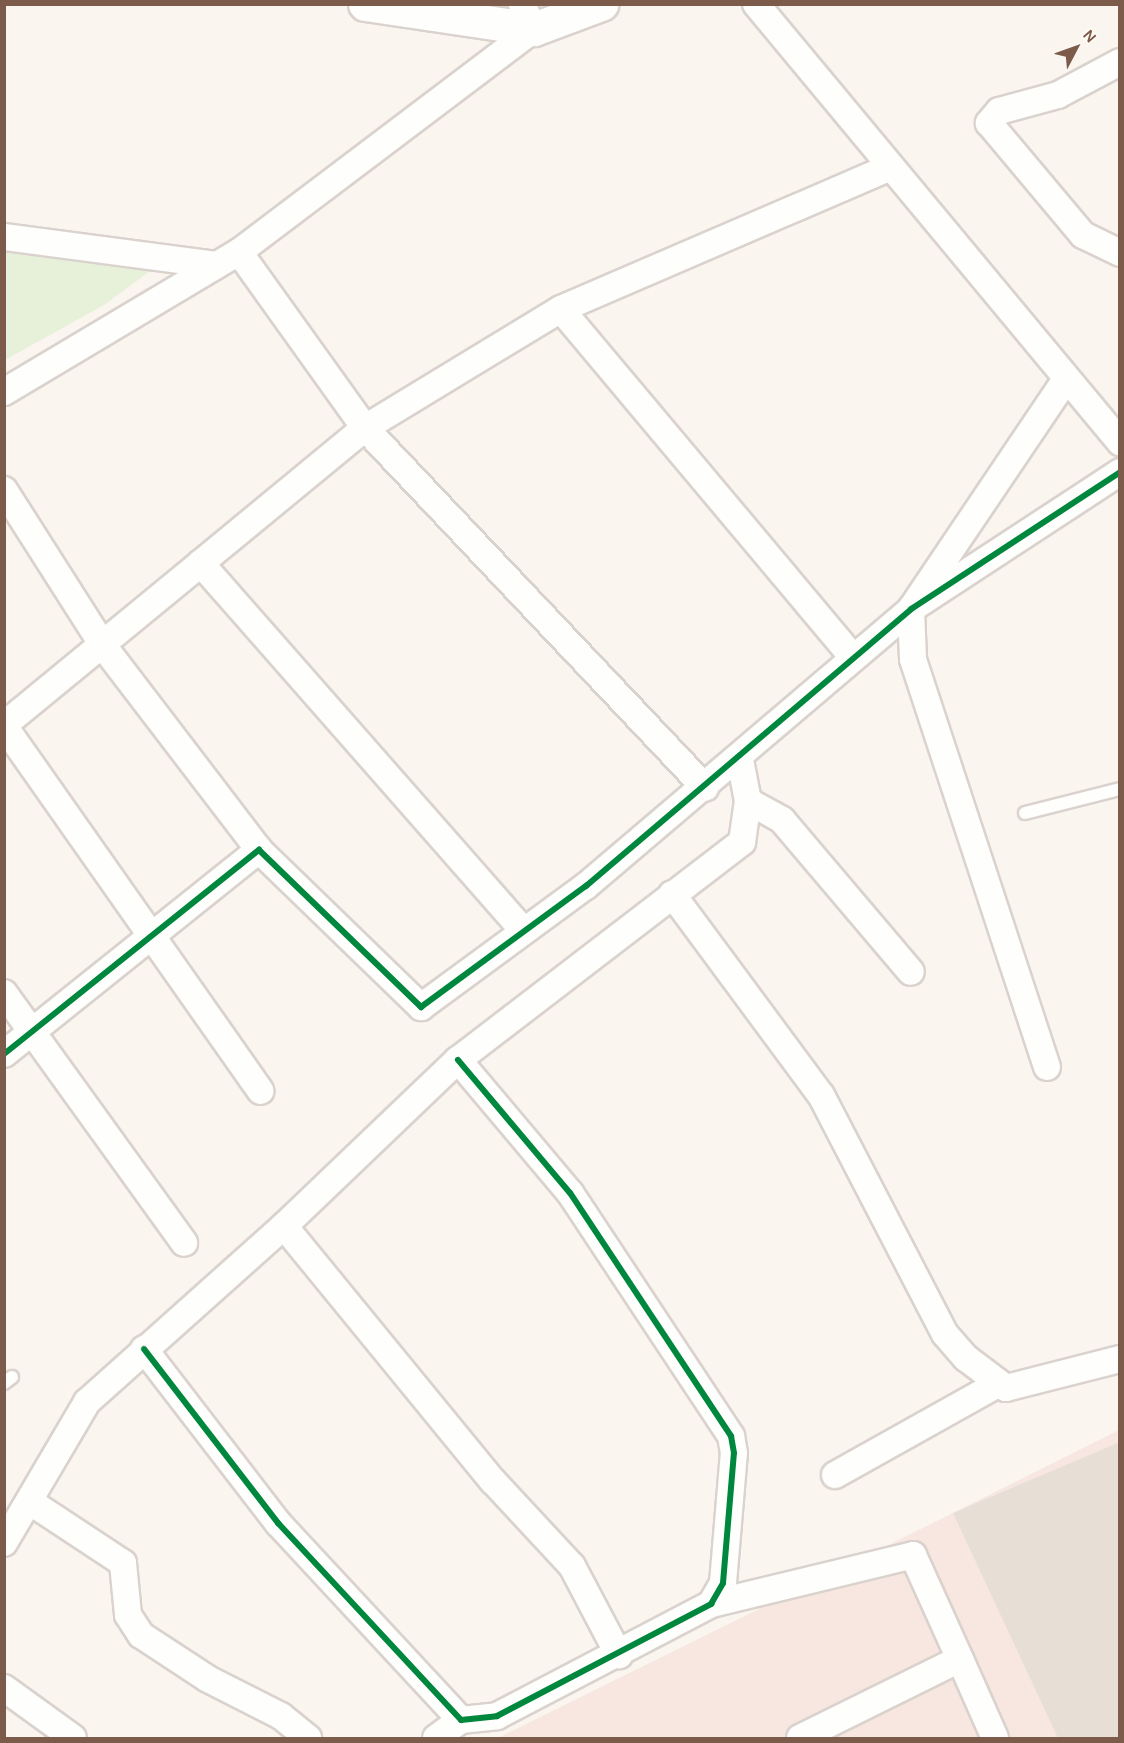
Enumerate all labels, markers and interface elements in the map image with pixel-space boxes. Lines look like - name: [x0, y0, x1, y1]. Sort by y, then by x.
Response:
- north arrow: [1046, 18, 1106, 78]
- text: N: [1079, 25, 1101, 46]

